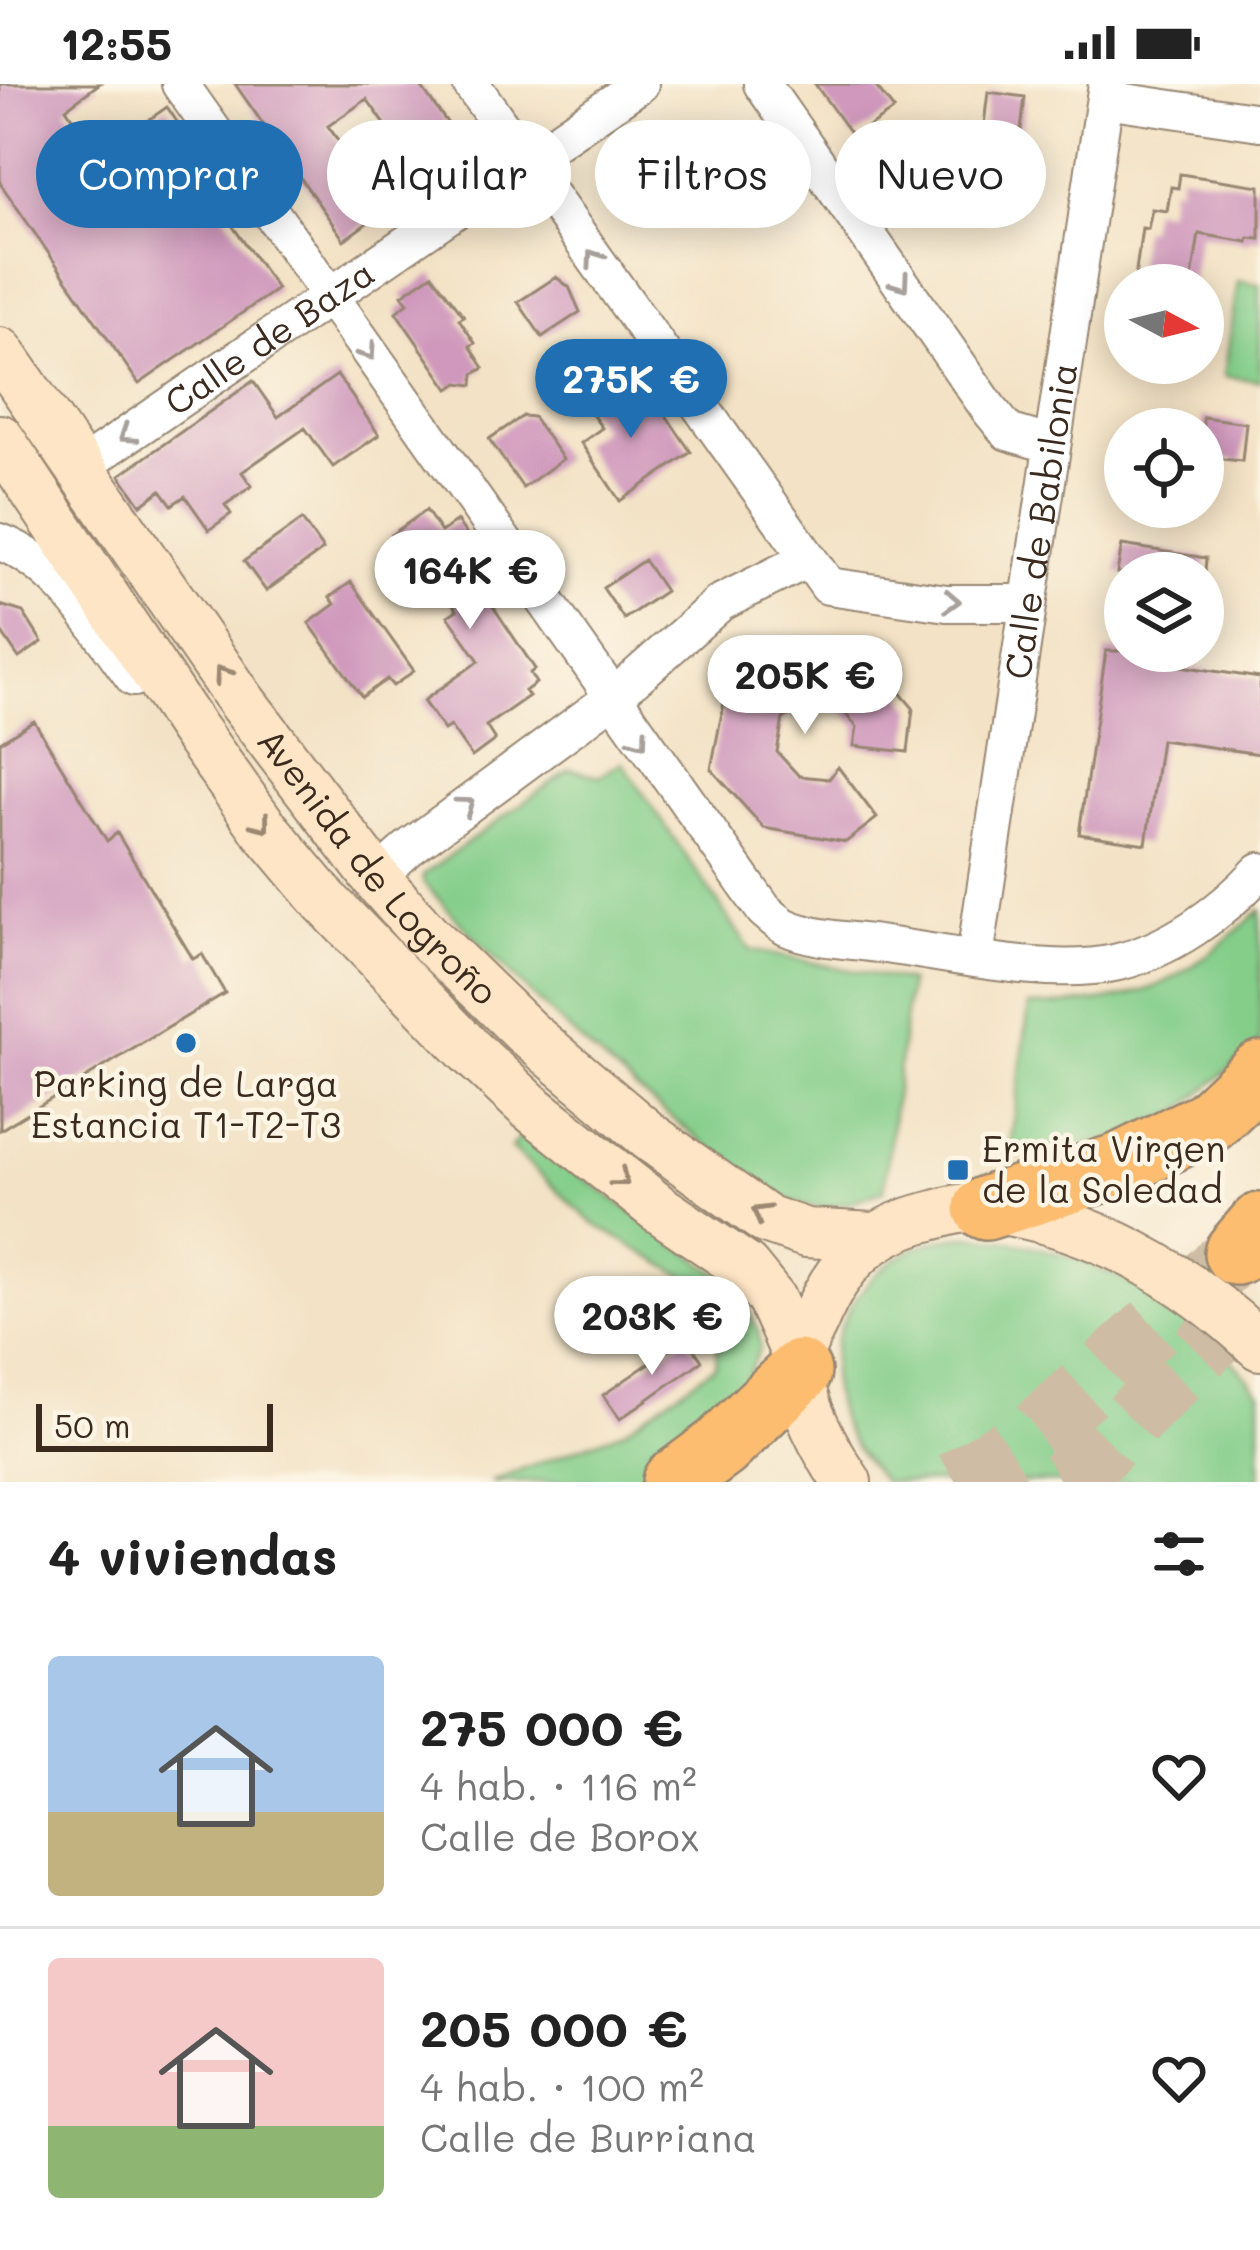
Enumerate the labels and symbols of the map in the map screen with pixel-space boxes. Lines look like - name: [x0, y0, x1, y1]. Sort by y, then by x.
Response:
- street label: Calle de Baza: [155, 248, 383, 425]
- one-way arrow: [587, 250, 609, 271]
- north arrow: [1104, 264, 1224, 384]
- one-way arrow: [887, 270, 909, 292]
- one-way arrow: [353, 339, 375, 360]
- pin: 275K €: [533, 339, 729, 441]
- street label: Calle de Babilonia: [992, 359, 1087, 682]
- one-way arrow: [118, 420, 140, 442]
- pin: 164K €: [372, 530, 568, 632]
- one-way arrow: [943, 588, 962, 614]
- pin: 205K €: [707, 635, 903, 737]
- one-way arrow: [214, 665, 236, 687]
- street label: Avenida de Logroño: [248, 718, 509, 1014]
- one-way arrow: [626, 726, 648, 748]
- one-way arrow: [453, 798, 474, 820]
- one-way arrow: [248, 810, 269, 832]
- marker: Parking de Larga Estancia T1-T2-T3: [173, 1030, 199, 1056]
- place label: Parking de Larga Estancia T1-T2-T3: [31, 1059, 341, 1147]
- place label: Ermita Virgen de la Soledad: [982, 1124, 1226, 1212]
- marker: Ermita Virgen de la Soledad: [945, 1157, 971, 1183]
- one-way arrow: [607, 1165, 629, 1186]
- one-way arrow: [752, 1204, 773, 1227]
- pin: 203K €: [554, 1276, 750, 1378]
- scale bar: [36, 1398, 273, 1451]

